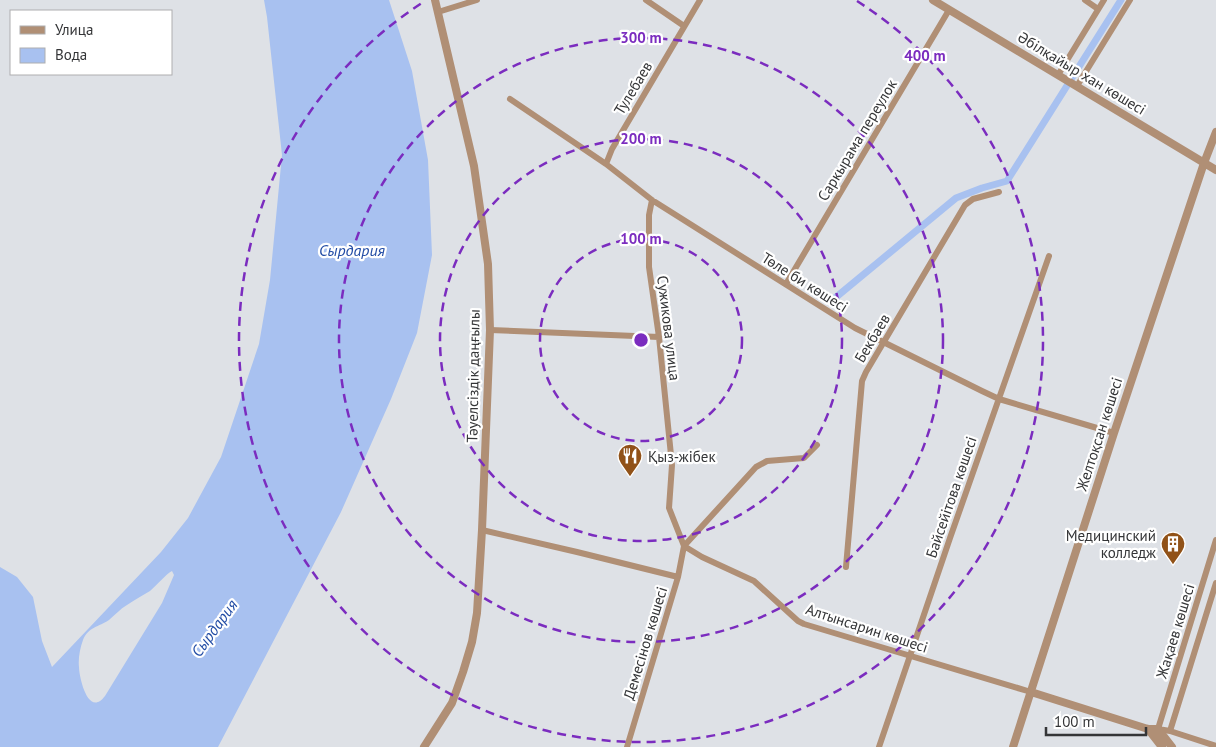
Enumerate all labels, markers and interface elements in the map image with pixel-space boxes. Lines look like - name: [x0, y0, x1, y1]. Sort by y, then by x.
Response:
- legend: [10, 10, 172, 75]
- text: Улица: [55, 20, 93, 39]
- street label: Әбілқайыр хан көшесі: [1015, 27, 1149, 119]
- text: 300 m: [620, 28, 662, 47]
- text: Вода: [55, 45, 87, 64]
- text: 400 m: [904, 46, 946, 65]
- street label: Тулебаев: [610, 58, 656, 118]
- street label: Саркырама переулок: [813, 75, 901, 204]
- text: 200 m: [620, 129, 662, 148]
- text: 100 m: [620, 229, 662, 248]
- water label: Сырдария: [319, 240, 386, 260]
- street label: Төле би көшесі: [758, 248, 852, 316]
- street label: Сужикова улица: [653, 274, 685, 382]
- street label: Тәуелсіздік даңғылы: [462, 309, 484, 443]
- street label: Бекбаев: [850, 310, 894, 366]
- centre of rings: [632, 331, 650, 349]
- street label: Желтоқсан көшесі: [1071, 375, 1126, 494]
- street label: Байсейітова көшесі: [921, 434, 981, 560]
- restaurant icon: Қыз-жібек: [617, 443, 643, 477]
- place label: Қыз-жібек: [648, 447, 716, 466]
- place label: Медицинский колледж: [1066, 526, 1156, 562]
- building icon: Медицинский колледж: [1160, 531, 1186, 565]
- street label: Жақаев көшесі: [1151, 581, 1198, 682]
- street label: Демесінов көшесі: [619, 584, 671, 702]
- water label: Сырдария: [186, 595, 242, 661]
- street label: Алтынсарин көшесі: [804, 599, 930, 657]
- scale bar: [1046, 704, 1146, 736]
- text: 100 m: [1054, 712, 1095, 731]

